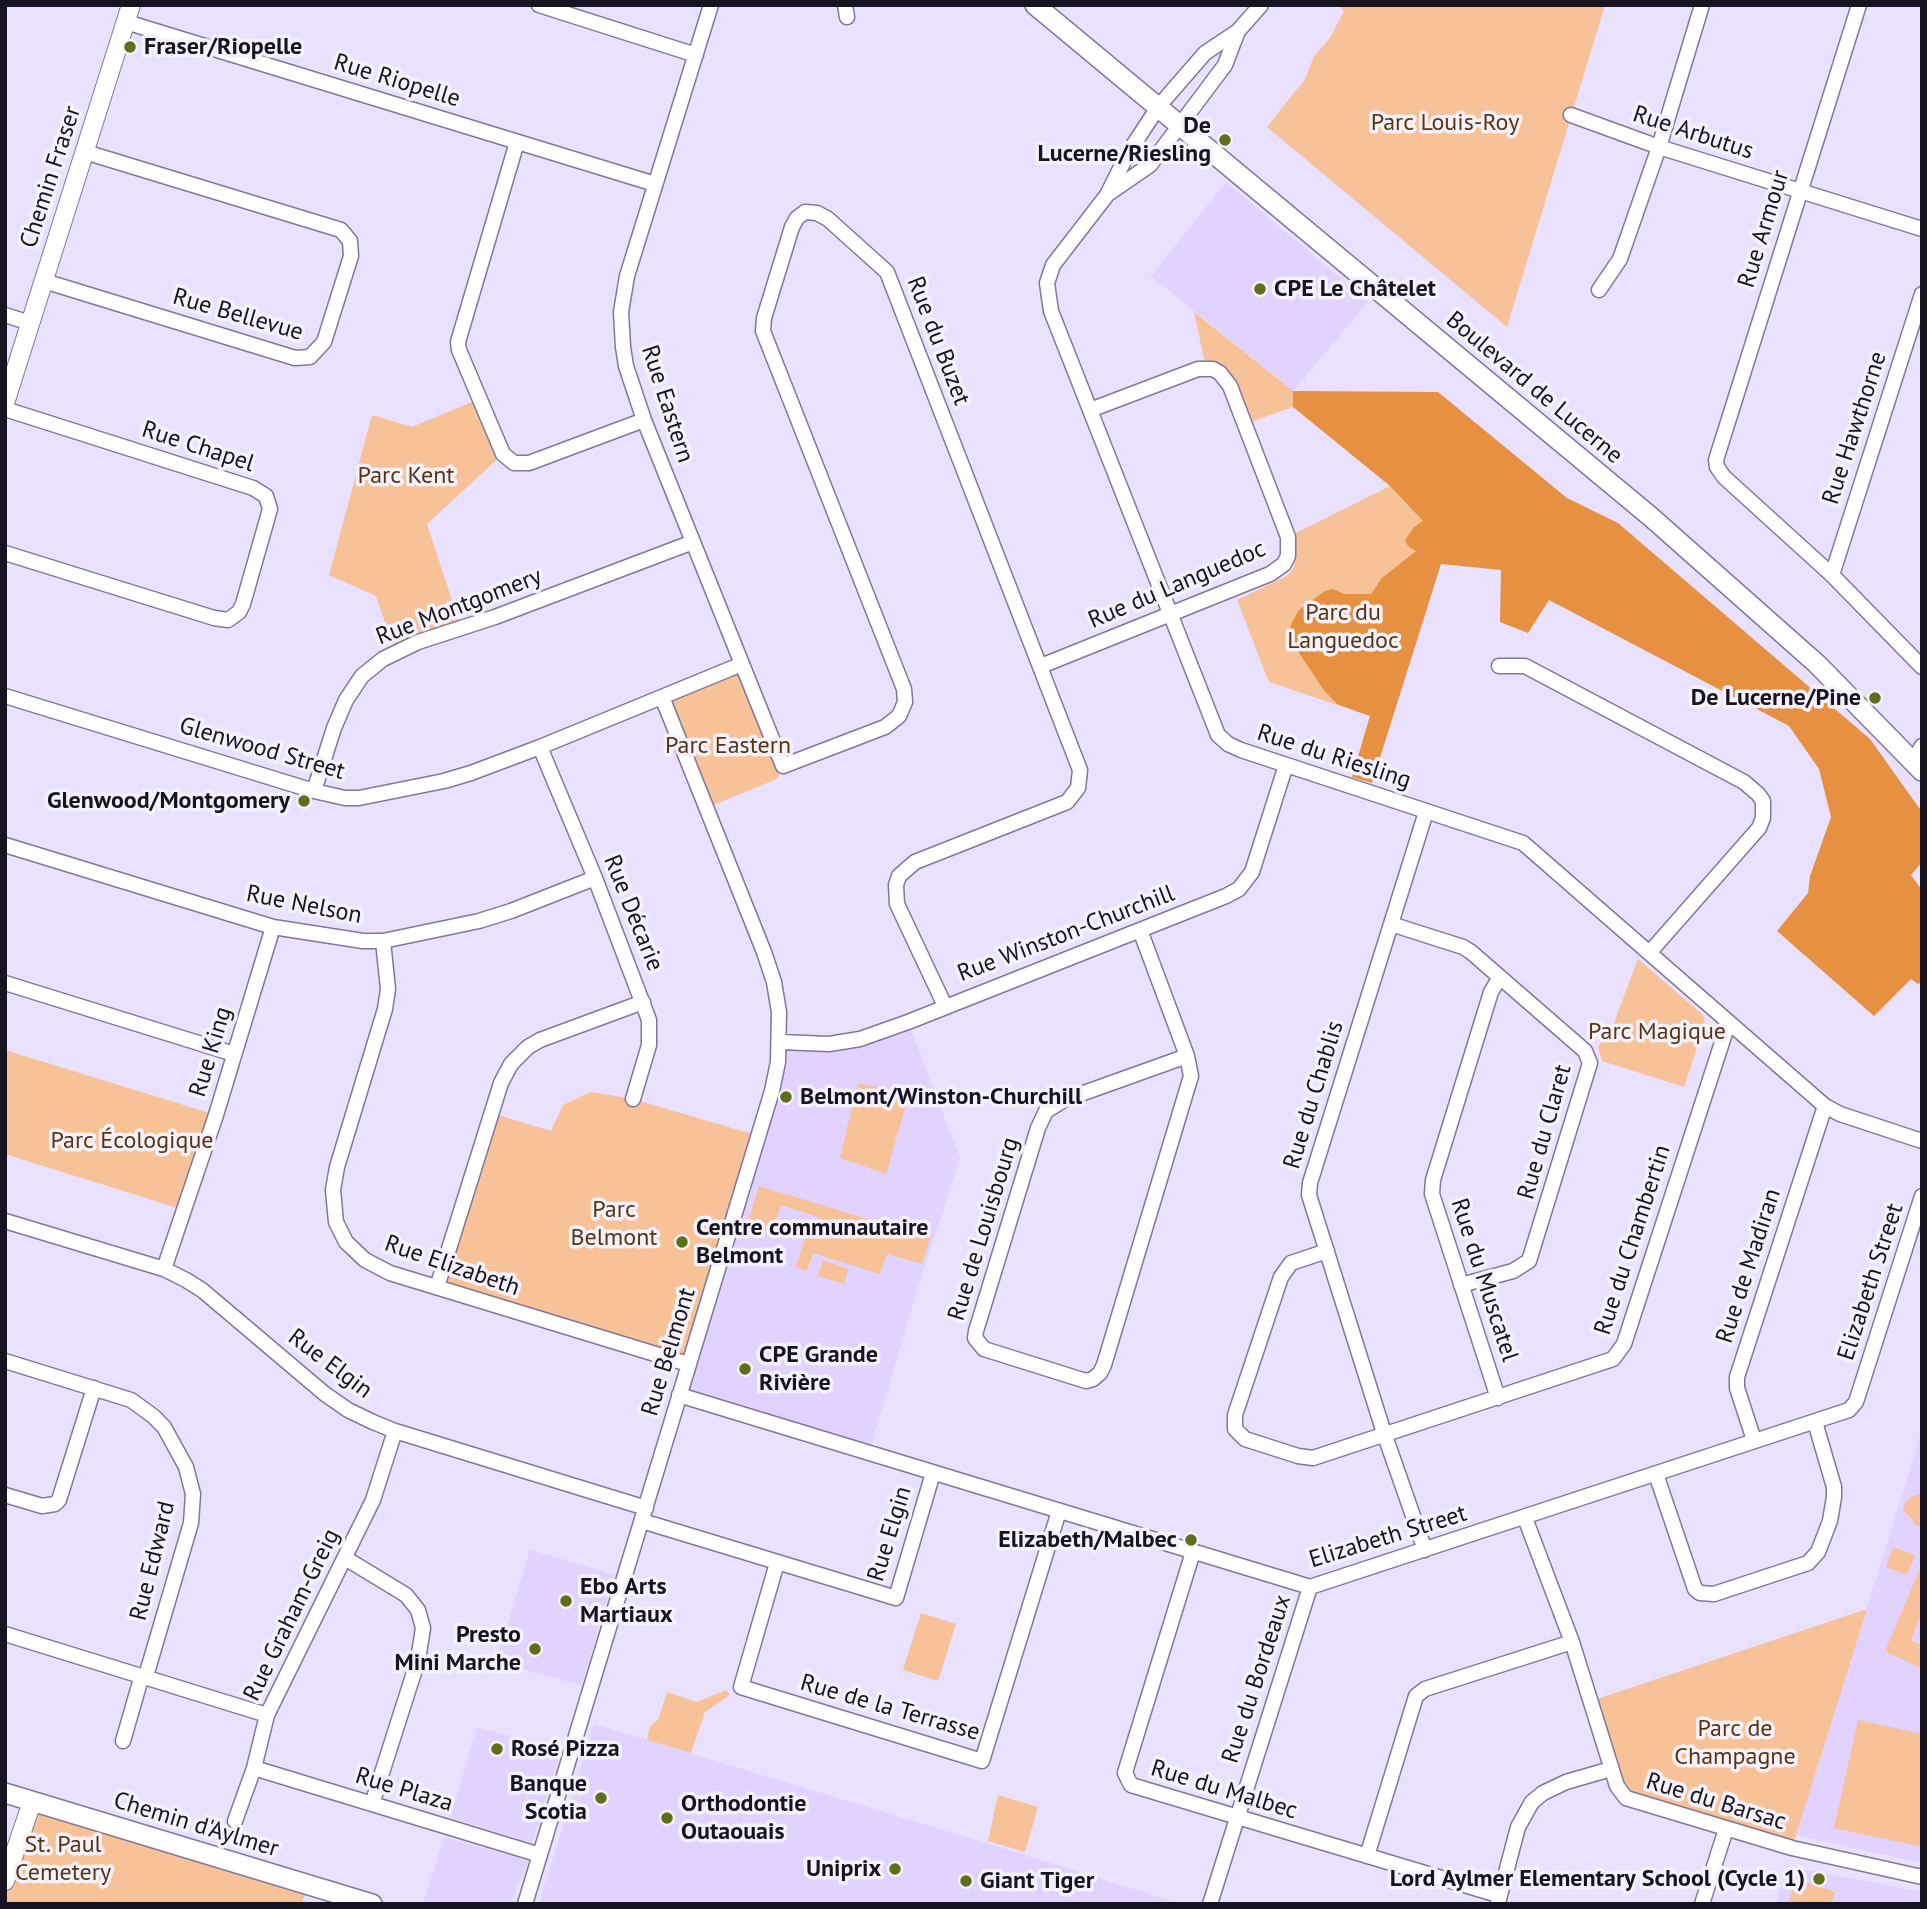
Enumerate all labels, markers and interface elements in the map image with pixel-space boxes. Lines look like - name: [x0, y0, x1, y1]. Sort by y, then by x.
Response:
- place label: Fraser/Riopelle: [144, 33, 302, 61]
- marker: Fraser/Riopelle: [122, 39, 138, 55]
- street label: Rue Riopelle: [330, 48, 464, 114]
- street label: Rue Arbutus: [1629, 100, 1757, 166]
- street label: Chemin Fraser: [15, 102, 87, 252]
- park label: Parc Louis-Roy: [1371, 109, 1519, 137]
- place label: De Lucerne/Riesling: [1037, 112, 1211, 168]
- marker: De Lucerne/Riesling: [1217, 132, 1233, 148]
- street label: Rue Armour: [1733, 167, 1795, 291]
- street label: Rue du Buzet: [900, 273, 976, 409]
- place label: CPE Le Châtelet: [1274, 275, 1436, 303]
- marker: CPE Le Châtelet: [1252, 281, 1268, 297]
- street label: Rue Bellevue: [170, 283, 306, 347]
- street label: Boulevard de Lucerne: [1440, 306, 1628, 470]
- street label: Rue Eastern: [634, 342, 700, 466]
- street label: Rue Hawthorne: [1817, 348, 1893, 508]
- street label: Rue Chapel: [138, 415, 258, 479]
- park label: Parc Kent: [358, 462, 454, 490]
- street label: Rue du Languedoc: [1084, 535, 1270, 635]
- street label: Rue Montgomery: [372, 562, 546, 652]
- park label: Parc du Languedoc: [1287, 599, 1399, 655]
- place label: De Lucerne/Pine: [1691, 684, 1861, 712]
- marker: De Lucerne/Pine: [1867, 690, 1883, 706]
- street label: Glenwood Street: [176, 712, 348, 786]
- street label: Rue du Riesling: [1253, 719, 1415, 795]
- park label: Parc Eastern: [665, 732, 791, 760]
- place label: Glenwood/Montgomery: [47, 787, 290, 815]
- marker: Glenwood/Montgomery: [296, 793, 312, 809]
- street label: Rue Décarie: [597, 851, 669, 975]
- street label: Rue Winston-Churchill: [954, 879, 1178, 989]
- street label: Rue Nelson: [244, 880, 364, 930]
- street label: Rue King: [184, 1003, 238, 1101]
- street label: Rue du Chablis: [1278, 1018, 1350, 1172]
- park label: Parc Magique: [1588, 1018, 1726, 1046]
- street label: Rue du Claret: [1512, 1061, 1578, 1203]
- place label: Belmont/Winston-Churchill: [800, 1083, 1082, 1111]
- marker: Belmont/Winston-Churchill: [778, 1089, 794, 1105]
- park label: Parc Écologique: [50, 1127, 214, 1155]
- street label: Rue de Louisbourg: [942, 1134, 1026, 1324]
- street label: Rue du Chambertin: [1589, 1141, 1677, 1339]
- street label: Rue de Madiran: [1711, 1185, 1787, 1347]
- street label: Rue du Muscatel: [1444, 1195, 1524, 1365]
- park label: Parc Belmont: [571, 1196, 657, 1252]
- street label: Elizabeth Street: [1832, 1200, 1910, 1364]
- place label: Centre communautaire Belmont: [696, 1214, 929, 1270]
- street label: Rue Elizabeth: [381, 1229, 523, 1303]
- marker: Centre communautaire Belmont: [674, 1234, 690, 1250]
- street label: Rue Belmont: [636, 1284, 702, 1420]
- street label: Rue Elgin: [282, 1323, 378, 1405]
- place label: CPE Grande Rivière: [759, 1341, 878, 1397]
- marker: CPE Grande Rivière: [737, 1361, 753, 1377]
- street label: Rue Elgin: [862, 1483, 918, 1585]
- street label: Rue Edward: [124, 1498, 182, 1624]
- street label: Elizabeth Street: [1306, 1499, 1470, 1575]
- street label: Rue Graham-Greig: [238, 1524, 346, 1706]
- place label: Elizabeth/Malbec: [998, 1526, 1177, 1554]
- marker: Elizabeth/Malbec: [1183, 1532, 1199, 1548]
- place label: Ebo Arts Martiaux: [580, 1573, 672, 1629]
- street label: Rue du Bordeaux: [1216, 1591, 1298, 1767]
- marker: Ebo Arts Martiaux: [558, 1593, 574, 1609]
- place label: Presto Mini Marche: [395, 1621, 521, 1677]
- marker: Presto Mini Marche: [527, 1641, 543, 1657]
- street label: Rue de la Terrasse: [797, 1669, 983, 1747]
- park label: Parc de Champagne: [1674, 1715, 1796, 1771]
- place label: Rosé Pizza: [511, 1735, 620, 1763]
- marker: Rosé Pizza: [489, 1741, 505, 1757]
- street label: Rue du Malbec: [1147, 1754, 1301, 1826]
- street label: Rue Plaza: [352, 1762, 456, 1818]
- street label: Rue du Barsac: [1643, 1767, 1789, 1837]
- place label: Banque Scotia: [510, 1770, 587, 1826]
- street label: Chemin d'Aylmer: [110, 1786, 282, 1864]
- marker: Banque Scotia: [593, 1790, 609, 1806]
- place label: Orthodontie Outaouais: [681, 1790, 806, 1846]
- marker: Orthodontie Outaouais: [659, 1810, 675, 1826]
- park label: St. Paul Cemetery: [15, 1831, 111, 1887]
- place label: Uniprix: [806, 1855, 881, 1883]
- marker: Uniprix: [887, 1861, 903, 1877]
- place label: Lord Aylmer Elementary School (Cycle 1): [1390, 1865, 1805, 1893]
- place label: Giant Tiger: [980, 1867, 1094, 1895]
- marker: Lord Aylmer Elementary School (Cycle 1): [1811, 1871, 1827, 1887]
- marker: Giant Tiger: [958, 1873, 974, 1889]

